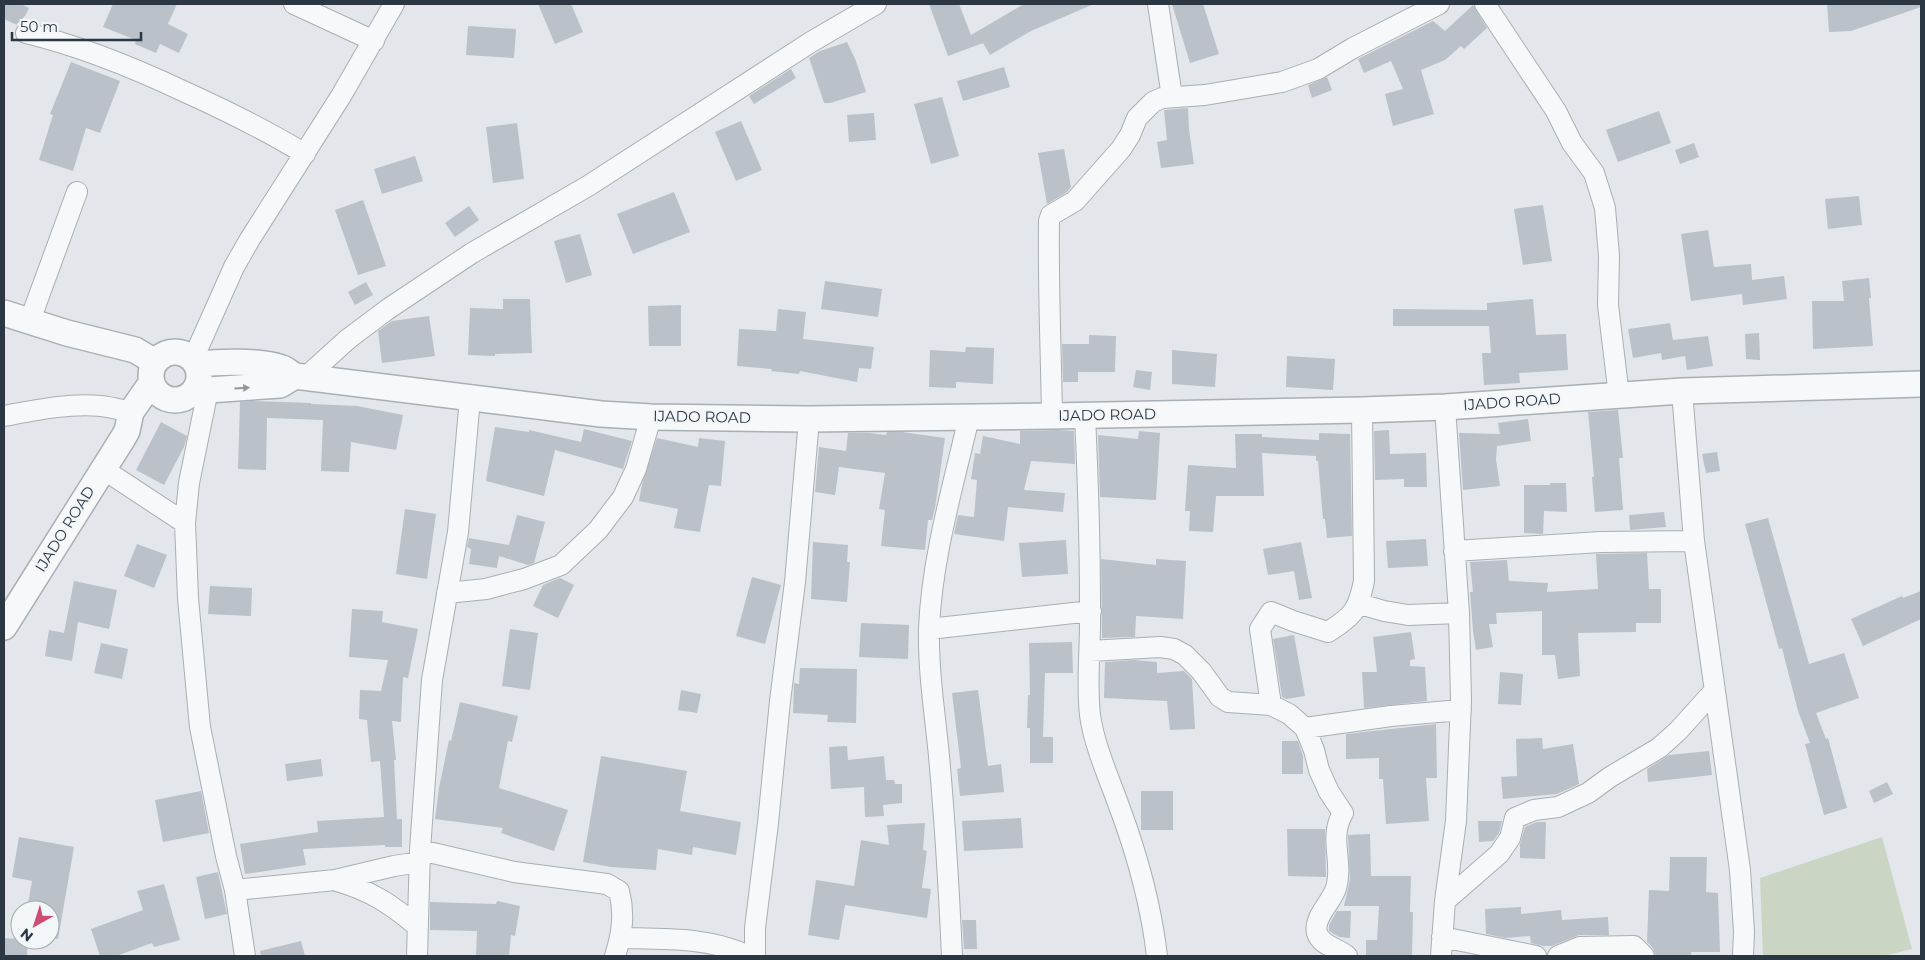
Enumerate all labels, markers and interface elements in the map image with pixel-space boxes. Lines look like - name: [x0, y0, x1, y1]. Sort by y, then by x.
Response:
- scale bar: [12, 10, 141, 42]
- text: 50 m: [20, 17, 58, 36]
- one-way arrow: [235, 383, 251, 391]
- street label: IJADO ROAD: [1462, 389, 1561, 414]
- street label: IJADO ROAD: [1058, 404, 1156, 425]
- street label: IJADO ROAD: [653, 406, 751, 427]
- street label: IJADO ROAD: [31, 482, 99, 575]
- north arrow: [10, 900, 60, 950]
- text: N: [17, 925, 37, 946]

